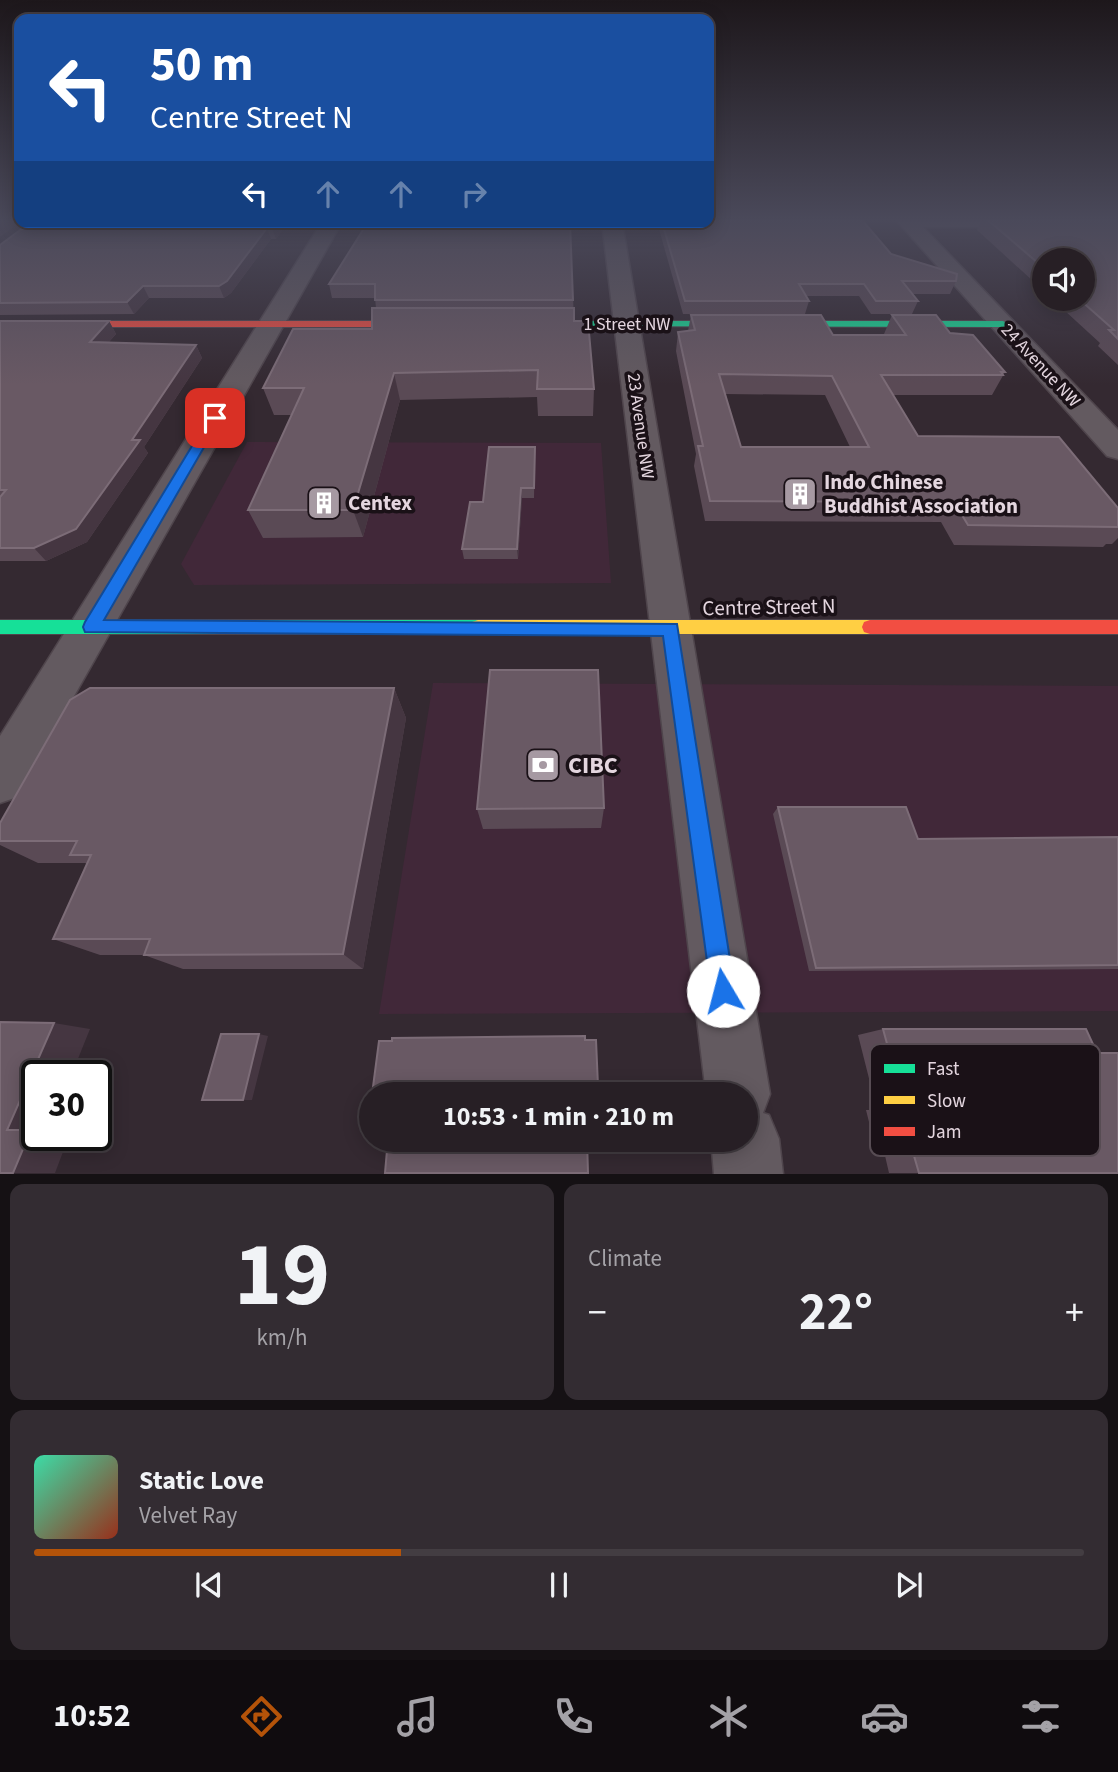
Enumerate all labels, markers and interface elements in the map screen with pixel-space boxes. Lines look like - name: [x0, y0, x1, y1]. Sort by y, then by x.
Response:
- text: 50 m: [150, 30, 254, 100]
- icon: left: [35, 42, 126, 133]
- text: Centre Street N: [150, 95, 353, 141]
- icon: left: [236, 175, 274, 213]
- icon: ahead: [309, 175, 347, 213]
- icon: ahead: [382, 175, 420, 213]
- icon: right: [455, 175, 493, 213]
- map controls: [1032, 248, 1095, 311]
- button: sound: [1032, 248, 1095, 311]
- street label: 1 Street NW: [583, 312, 671, 337]
- street label: 24 Avenue NW: [995, 318, 1086, 413]
- street label: 23 Avenue NW: [621, 372, 660, 480]
- pin: [185, 388, 245, 448]
- icon: arrive: [196, 399, 234, 437]
- place label: Indo Chinese Buddhist Association: [824, 467, 1018, 521]
- building icon: Indo Chinese Buddhist Association: [781, 475, 819, 513]
- building icon: Centex: [305, 484, 343, 522]
- place label: Centex: [348, 488, 412, 518]
- street label: Centre Street N: [702, 591, 836, 623]
- bank icon: CIBC: [524, 746, 562, 784]
- place label: CIBC: [568, 748, 618, 783]
- position arrow: [686, 954, 760, 1028]
- legend: [870, 1044, 1100, 1156]
- text: Fast: [927, 1056, 960, 1083]
- speed limit sign: 30: [21, 1060, 112, 1151]
- text: Slow: [927, 1088, 966, 1115]
- text: 10:53 · 1 min · 210 m: [443, 1098, 674, 1135]
- text: Jam: [927, 1119, 961, 1146]
- text: 19: [234, 1211, 330, 1340]
- text: Climate: [588, 1242, 662, 1275]
- text: 22°: [799, 1276, 873, 1350]
- text: −: [588, 1286, 607, 1340]
- text: +: [1065, 1286, 1084, 1340]
- text: km/h: [256, 1321, 308, 1354]
- text: Static Love: [139, 1462, 264, 1499]
- text: Velvet Ray: [139, 1499, 237, 1532]
- icon: previous: [190, 1566, 228, 1604]
- icon: pause: [540, 1566, 578, 1604]
- icon: next: [890, 1566, 928, 1604]
- icon: directions: [237, 1692, 286, 1741]
- icon: music: [393, 1692, 442, 1741]
- icon: phone: [549, 1692, 598, 1741]
- icon: climate: [704, 1692, 753, 1741]
- icon: car: [860, 1692, 909, 1741]
- icon: filters: [1016, 1692, 1065, 1741]
- text: 10:52: [53, 1693, 131, 1739]

